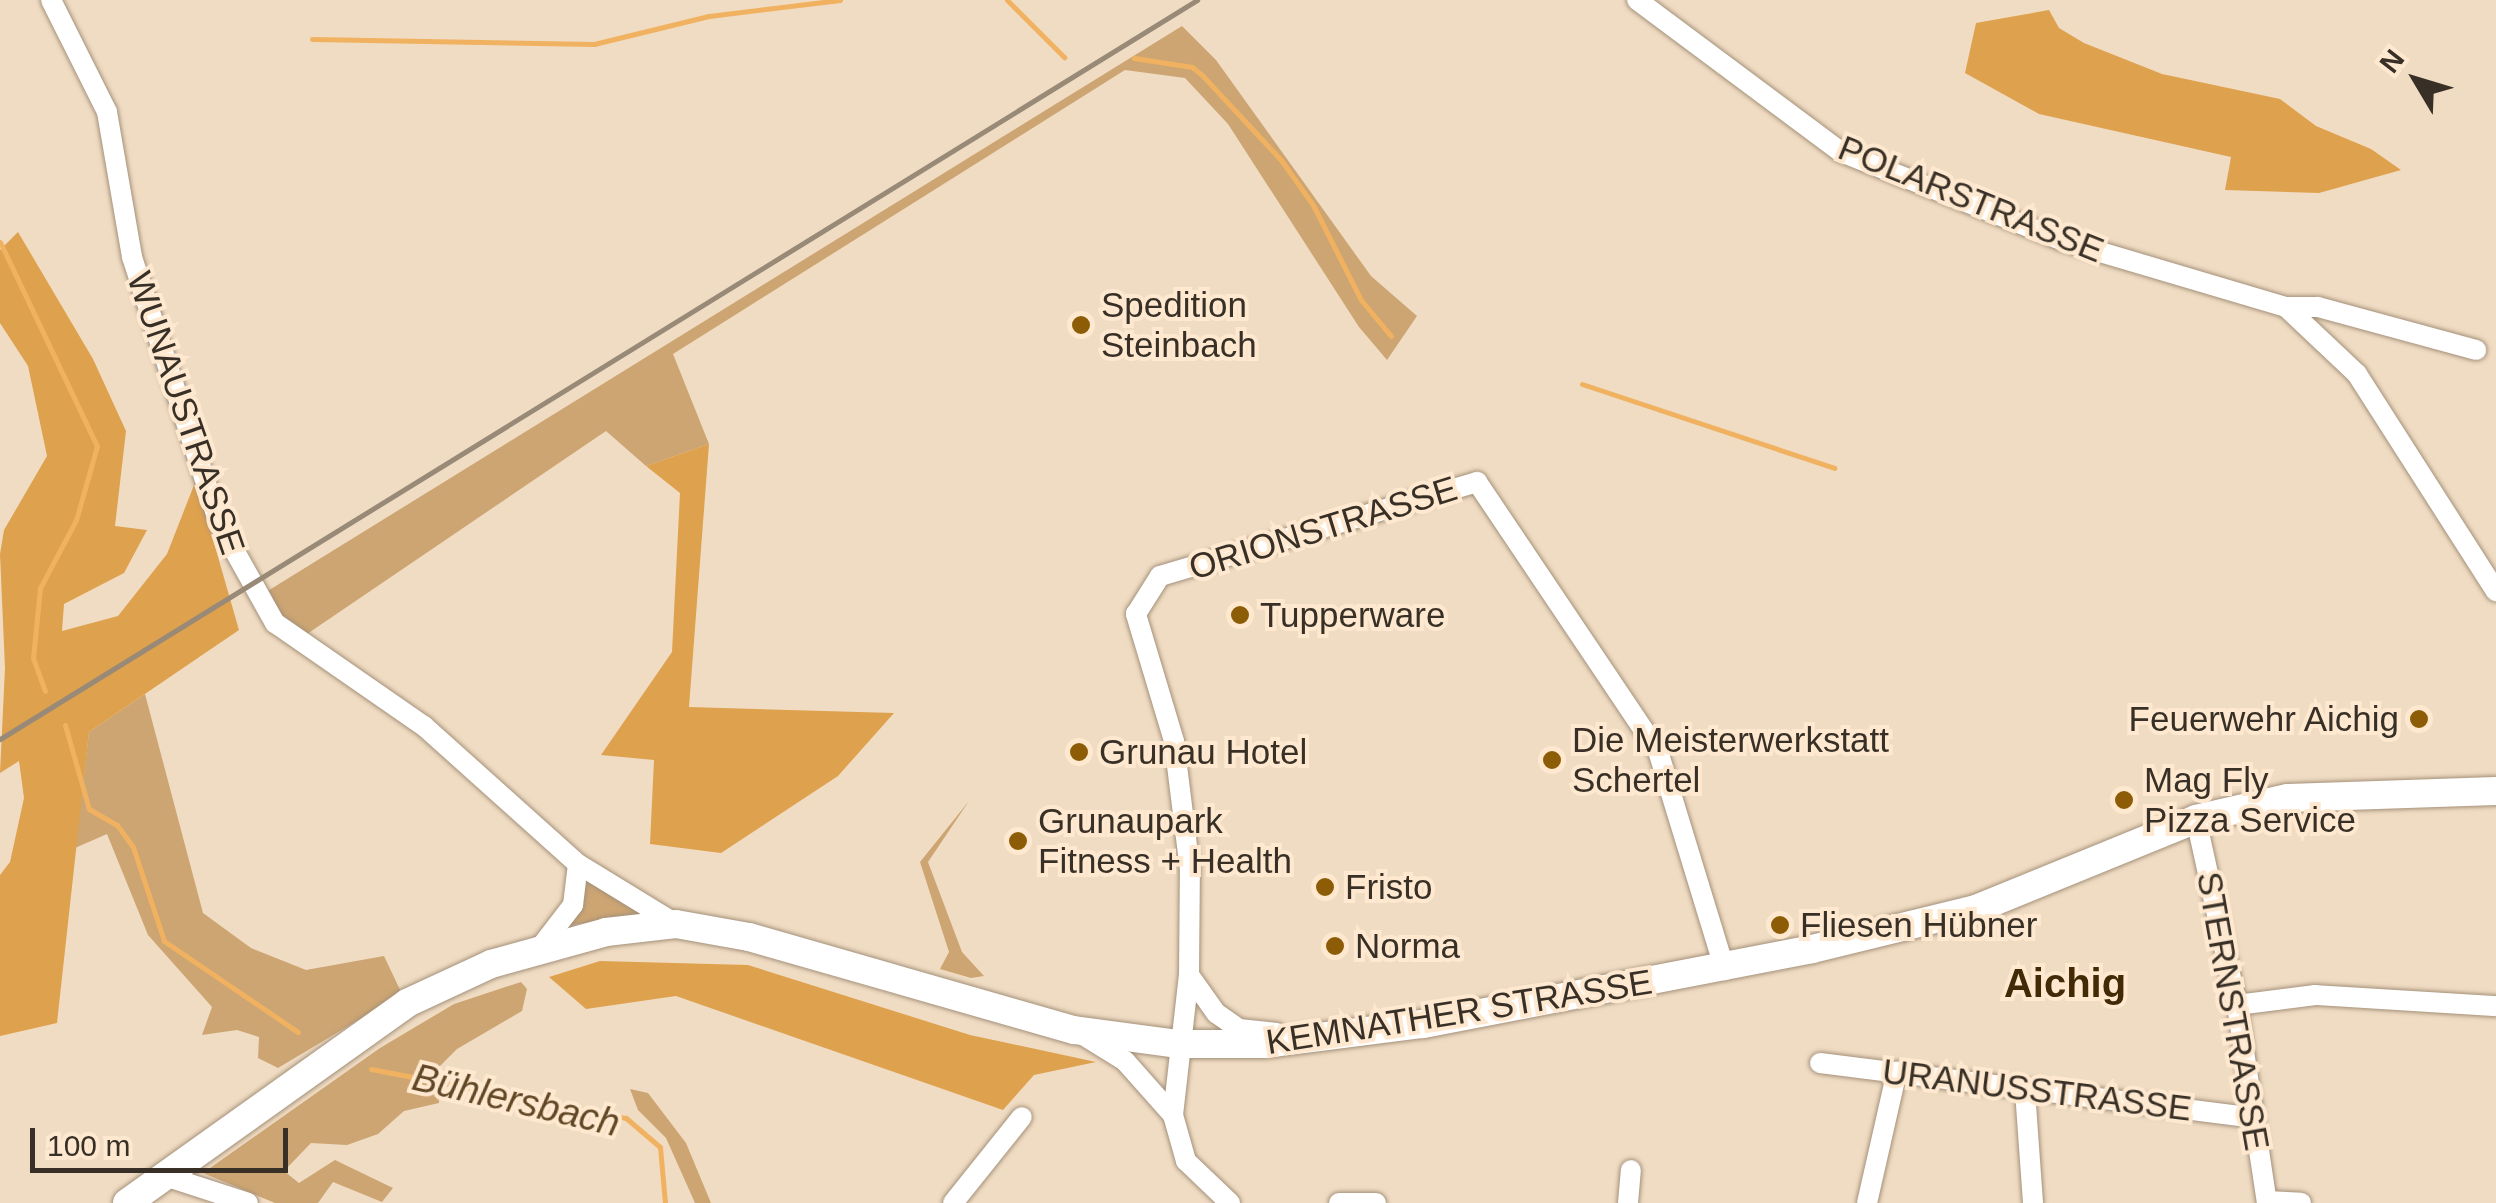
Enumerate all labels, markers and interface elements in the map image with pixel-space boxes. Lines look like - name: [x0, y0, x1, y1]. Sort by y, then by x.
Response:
- north arrow: [2366, 30, 2466, 130]
- text: N: [2374, 44, 2410, 79]
- street label: POLARSTRASSE: [1832, 127, 2110, 271]
- street label: WUNAUSTRASSE: [118, 266, 254, 560]
- place label: Spedition Steinbach: [1101, 284, 1257, 366]
- marker: Spedition Steinbach: [1070, 314, 1092, 336]
- street label: ORIONSTRASSE: [1184, 467, 1462, 589]
- place label: Tupperware: [1260, 594, 1445, 636]
- marker: Tupperware: [1229, 604, 1251, 626]
- place label: Feuerwehr Aichig: [2127, 698, 2399, 740]
- marker: Feuerwehr Aichig: [2408, 708, 2430, 730]
- place label: Die Meisterwerkstatt Schertel: [1572, 719, 1889, 801]
- place label: Grunau Hotel: [1099, 731, 1307, 773]
- marker: Grunau Hotel: [1068, 741, 1090, 763]
- marker: Die Meisterwerkstatt Schertel: [1541, 749, 1563, 771]
- place label: Mag Fly Pizza Service: [2144, 759, 2356, 841]
- marker: Mag Fly Pizza Service: [2113, 789, 2135, 811]
- place label: Grunaupark Fitness + Health: [1038, 800, 1292, 882]
- marker: Grunaupark Fitness + Health: [1007, 830, 1029, 852]
- place label: Fristo: [1345, 866, 1432, 908]
- street label: STERNSTRASSE: [2188, 868, 2278, 1154]
- marker: Fristo: [1314, 876, 1336, 898]
- place label: Fliesen Hübner: [1800, 904, 2037, 946]
- marker: Fliesen Hübner: [1769, 914, 1791, 936]
- place label: Norma: [1355, 925, 1460, 967]
- marker: Norma: [1324, 935, 1346, 957]
- district label: Aichig: [2004, 959, 2126, 1007]
- street label: KEMNATHER STRASSE: [1263, 961, 1655, 1063]
- street label: URANUSSTRASSE: [1880, 1050, 2194, 1130]
- water label: Bühlersbach: [408, 1055, 624, 1147]
- scale bar: [35, 1108, 292, 1170]
- text: 100 m: [47, 1129, 130, 1162]

